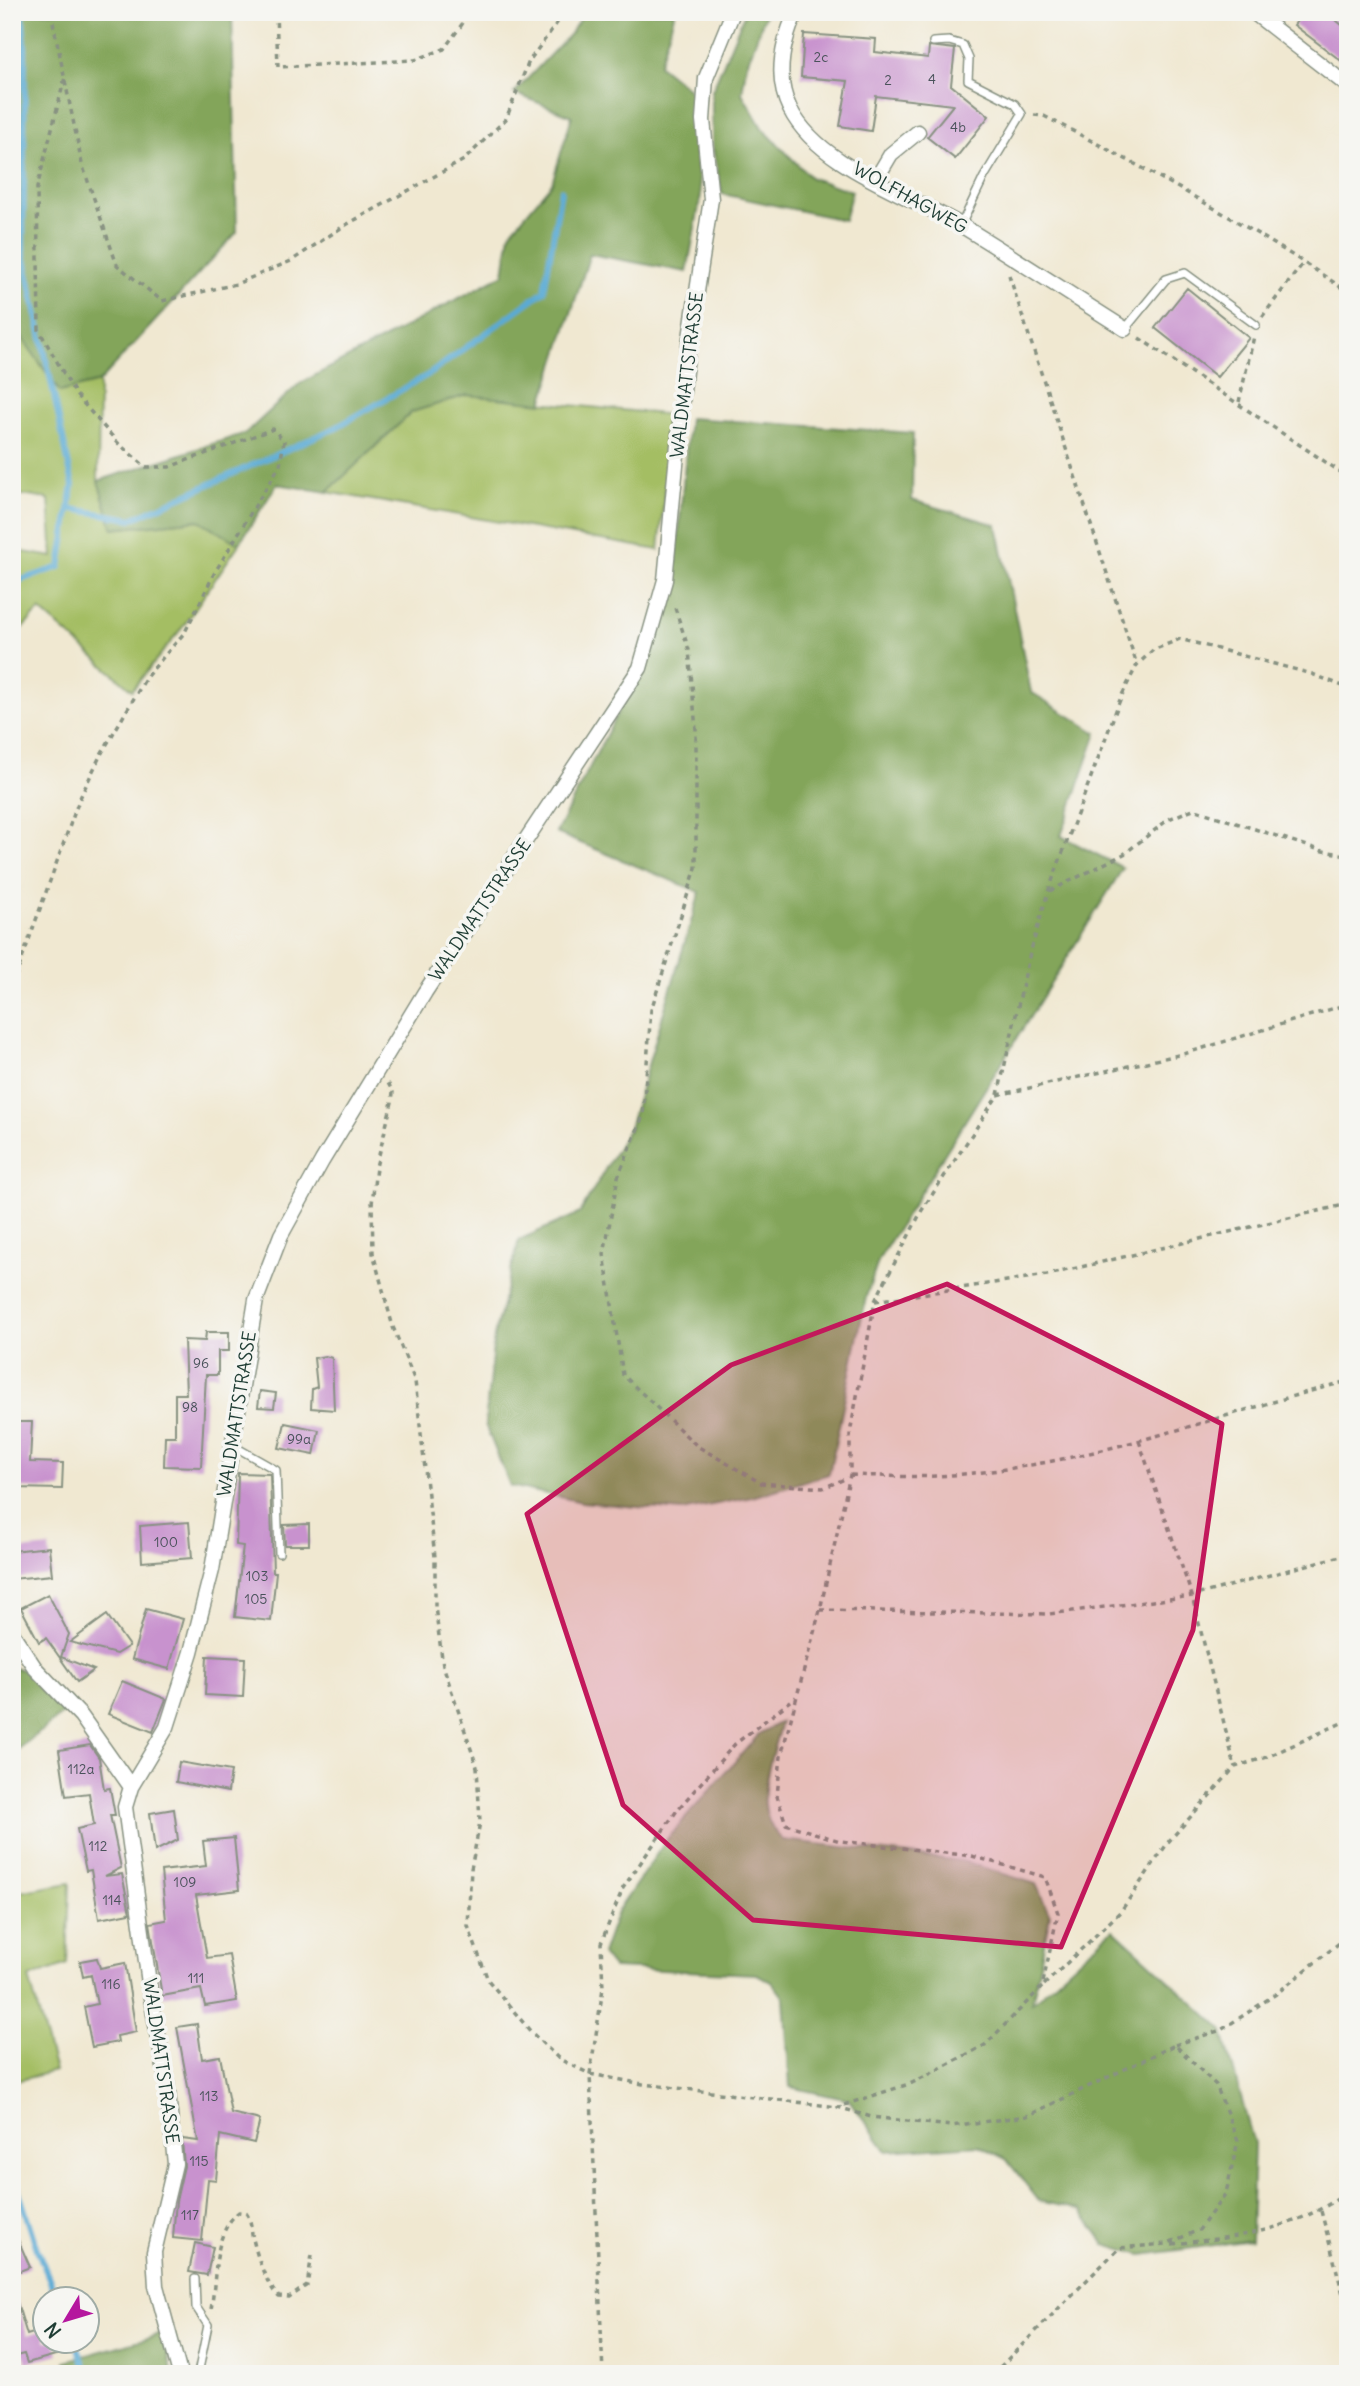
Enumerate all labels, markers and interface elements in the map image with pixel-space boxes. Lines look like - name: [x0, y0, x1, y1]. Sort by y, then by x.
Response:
- house number: 2c: [814, 48, 828, 66]
- house number: 4: [928, 70, 936, 88]
- house number: 2: [884, 71, 892, 89]
- house number: 4b: [950, 118, 966, 136]
- street label: WOLFHAGWEG: [849, 157, 972, 239]
- street label: WALDMATTSTRASSE: [665, 291, 708, 459]
- street label: WALDMATTSTRASSE: [423, 834, 536, 985]
- street label: WALDMATTSTRASSE: [212, 1330, 261, 1498]
- house number: 96: [193, 1354, 209, 1372]
- house number: 98: [182, 1398, 198, 1416]
- house number: 99a: [287, 1430, 311, 1448]
- house number: 100: [154, 1533, 178, 1551]
- house number: 103: [246, 1567, 268, 1585]
- house number: 105: [245, 1590, 267, 1608]
- house number: 112a: [68, 1760, 94, 1778]
- house number: 112: [89, 1837, 108, 1855]
- house number: 109: [174, 1873, 196, 1891]
- house number: 114: [102, 1891, 122, 1909]
- house number: 111: [188, 1969, 204, 1987]
- house number: 116: [101, 1975, 121, 1993]
- street label: WALDMATTSTRASSE: [138, 1977, 185, 2145]
- house number: 113: [199, 2087, 219, 2105]
- house number: 115: [189, 2152, 209, 2170]
- house number: 117: [181, 2206, 199, 2224]
- north arrow: [32, 2284, 102, 2354]
- text: N: [39, 2318, 66, 2343]

